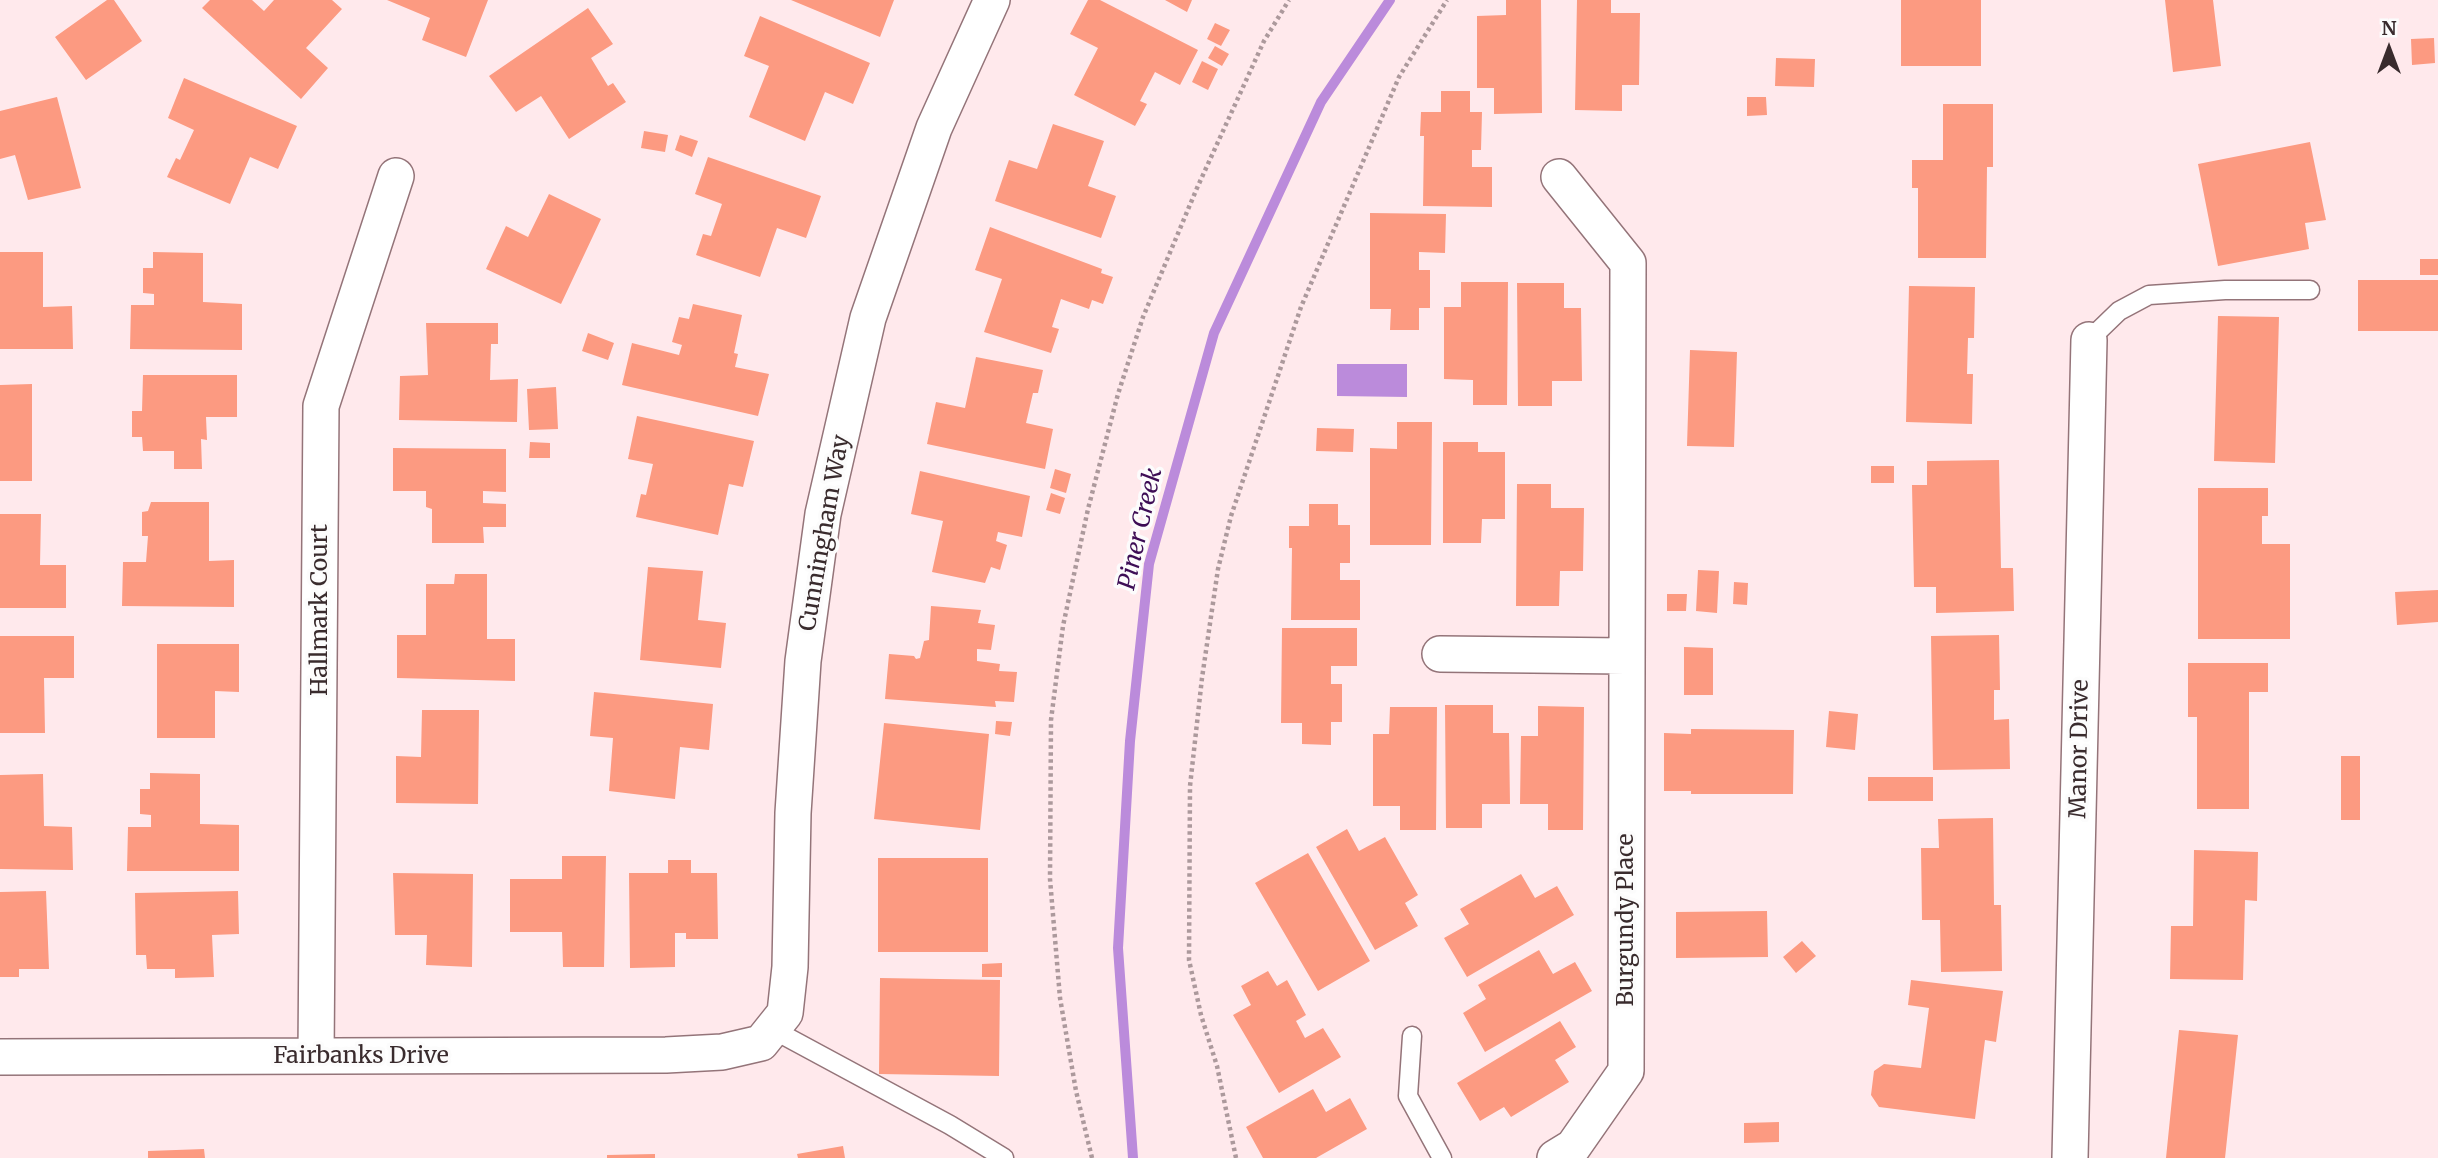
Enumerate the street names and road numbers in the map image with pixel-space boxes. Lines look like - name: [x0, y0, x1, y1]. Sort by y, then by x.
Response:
- street label: Cunningham Way: [794, 433, 856, 633]
- street label: Hallmark Court: [306, 524, 334, 696]
- street label: Manor Drive: [2065, 679, 2095, 819]
- street label: Burgundy Place: [1612, 833, 1640, 1007]
- street label: Fairbanks Drive: [273, 1042, 449, 1070]

